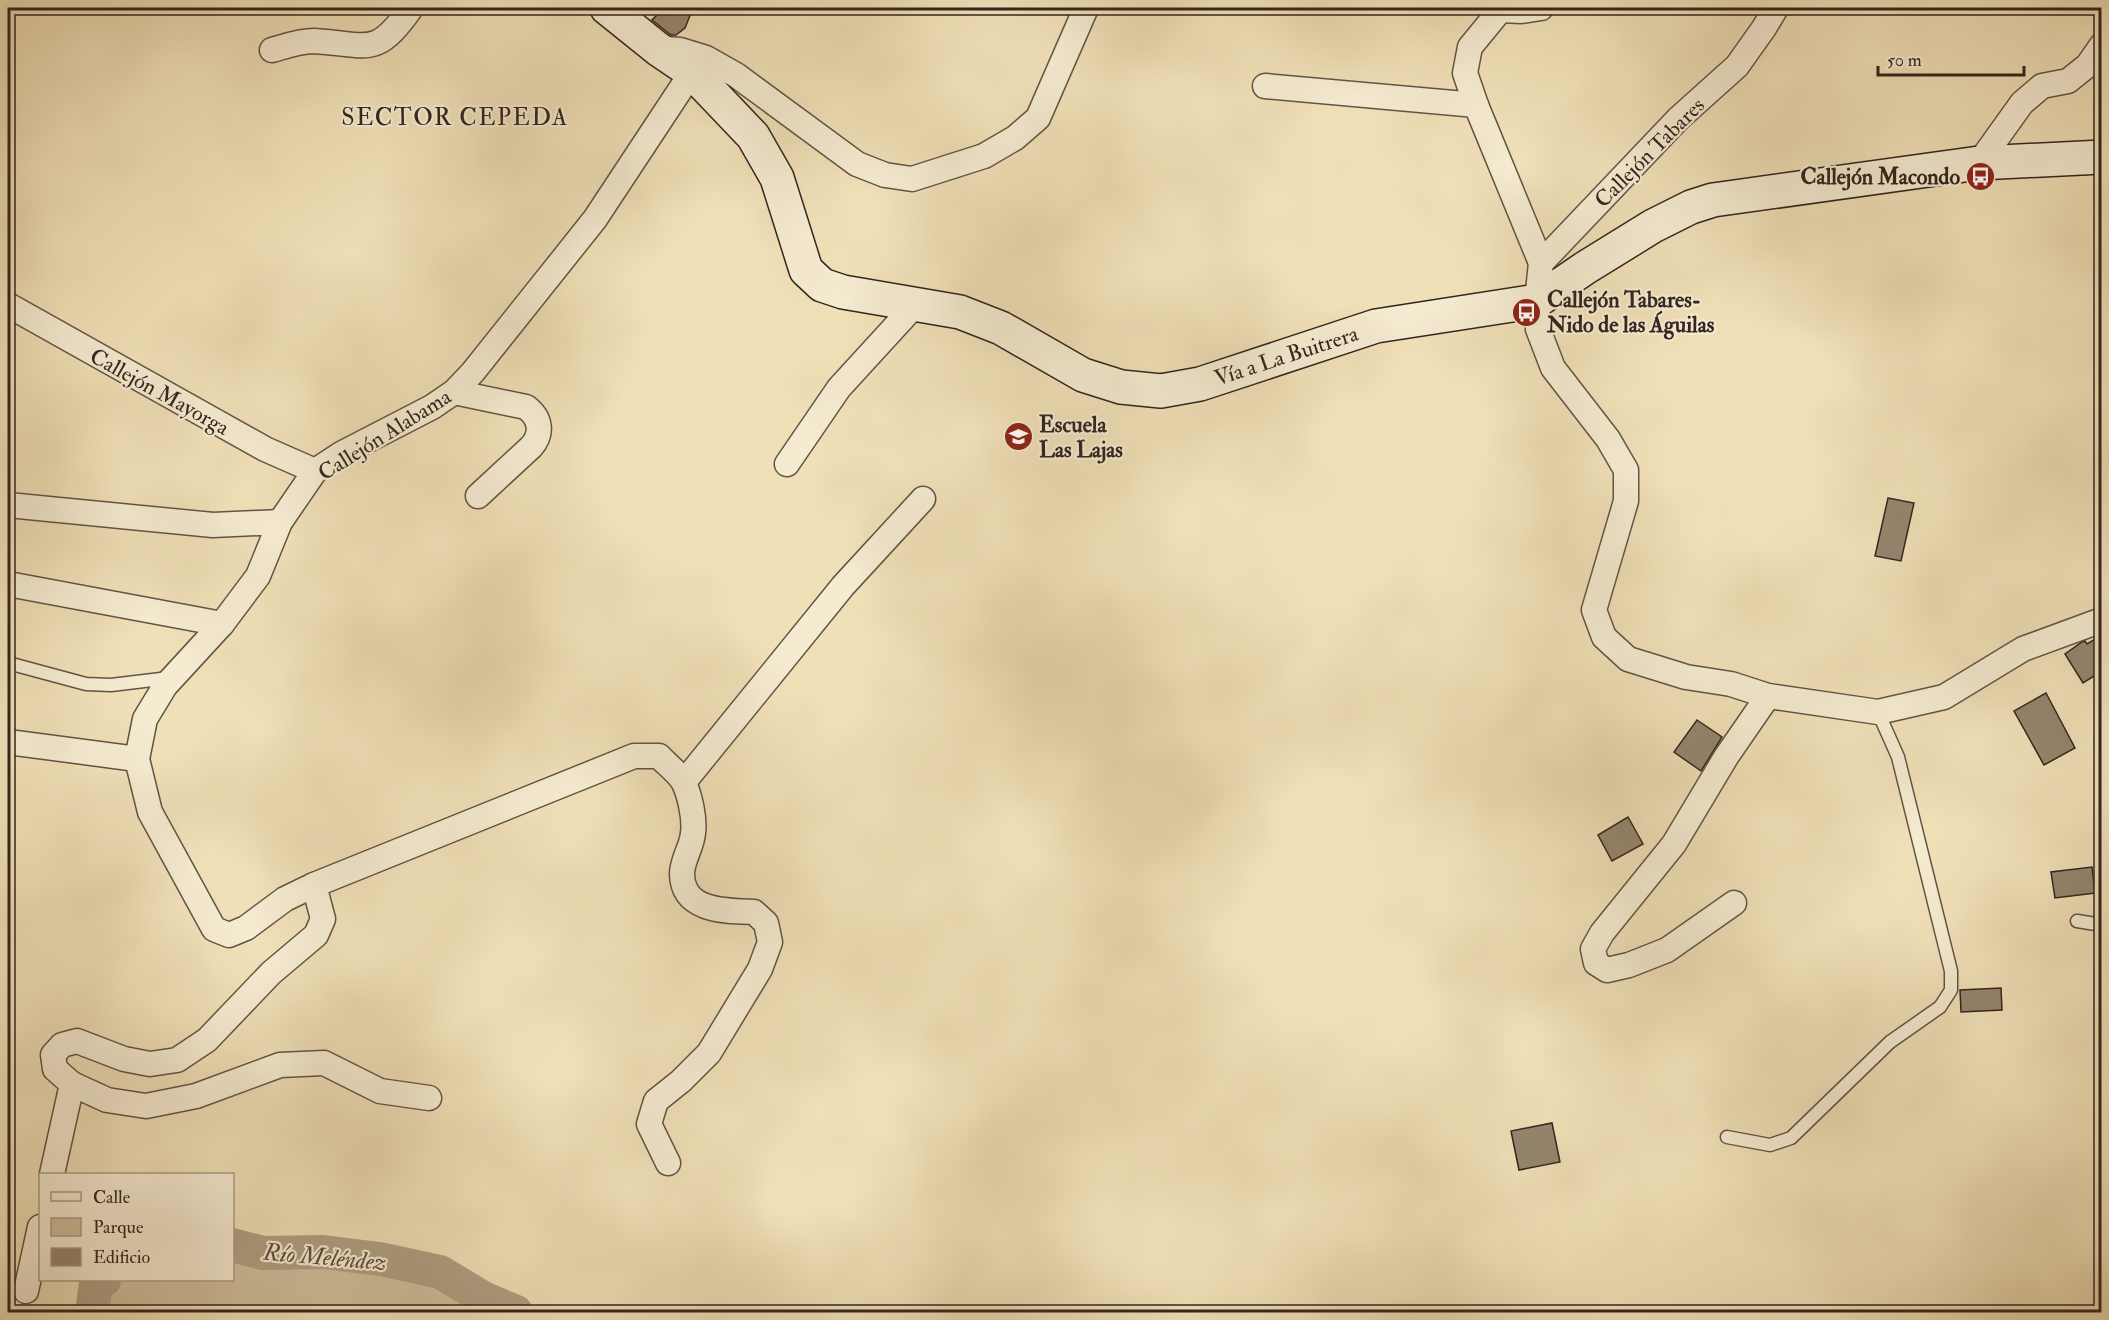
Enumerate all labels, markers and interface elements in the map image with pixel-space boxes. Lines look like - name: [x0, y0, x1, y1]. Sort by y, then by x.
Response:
- scale bar: [1878, 39, 2024, 77]
- text: 50 m: [1887, 49, 1922, 72]
- street label: Callejón Tabares: [1589, 92, 1711, 214]
- district label: SECTOR CEPEDA: [341, 102, 569, 133]
- bus stop icon: Callejón Macondo: [1965, 160, 1997, 192]
- place label: Callejón Macondo: [1801, 163, 1960, 191]
- place label: Callejón Tabares- Nido de las Águilas: [1546, 286, 1715, 340]
- bus stop icon: Callejón Tabares- Nido de las Águilas: [1510, 296, 1542, 328]
- street label: Vía a La Buitrera: [1211, 319, 1363, 392]
- street label: Callejón Mayorga: [85, 342, 235, 442]
- street label: Callejón Alabama: [313, 382, 457, 487]
- place label: Escuela Las Lajas: [1039, 411, 1123, 464]
- school or university icon: Escuela Las Lajas: [1002, 421, 1034, 453]
- legend: [39, 1173, 234, 1281]
- text: Calle: [93, 1186, 131, 1209]
- text: Parque: [93, 1216, 144, 1239]
- water label: Río Meléndez: [261, 1237, 388, 1278]
- text: Edificio: [93, 1246, 150, 1269]

